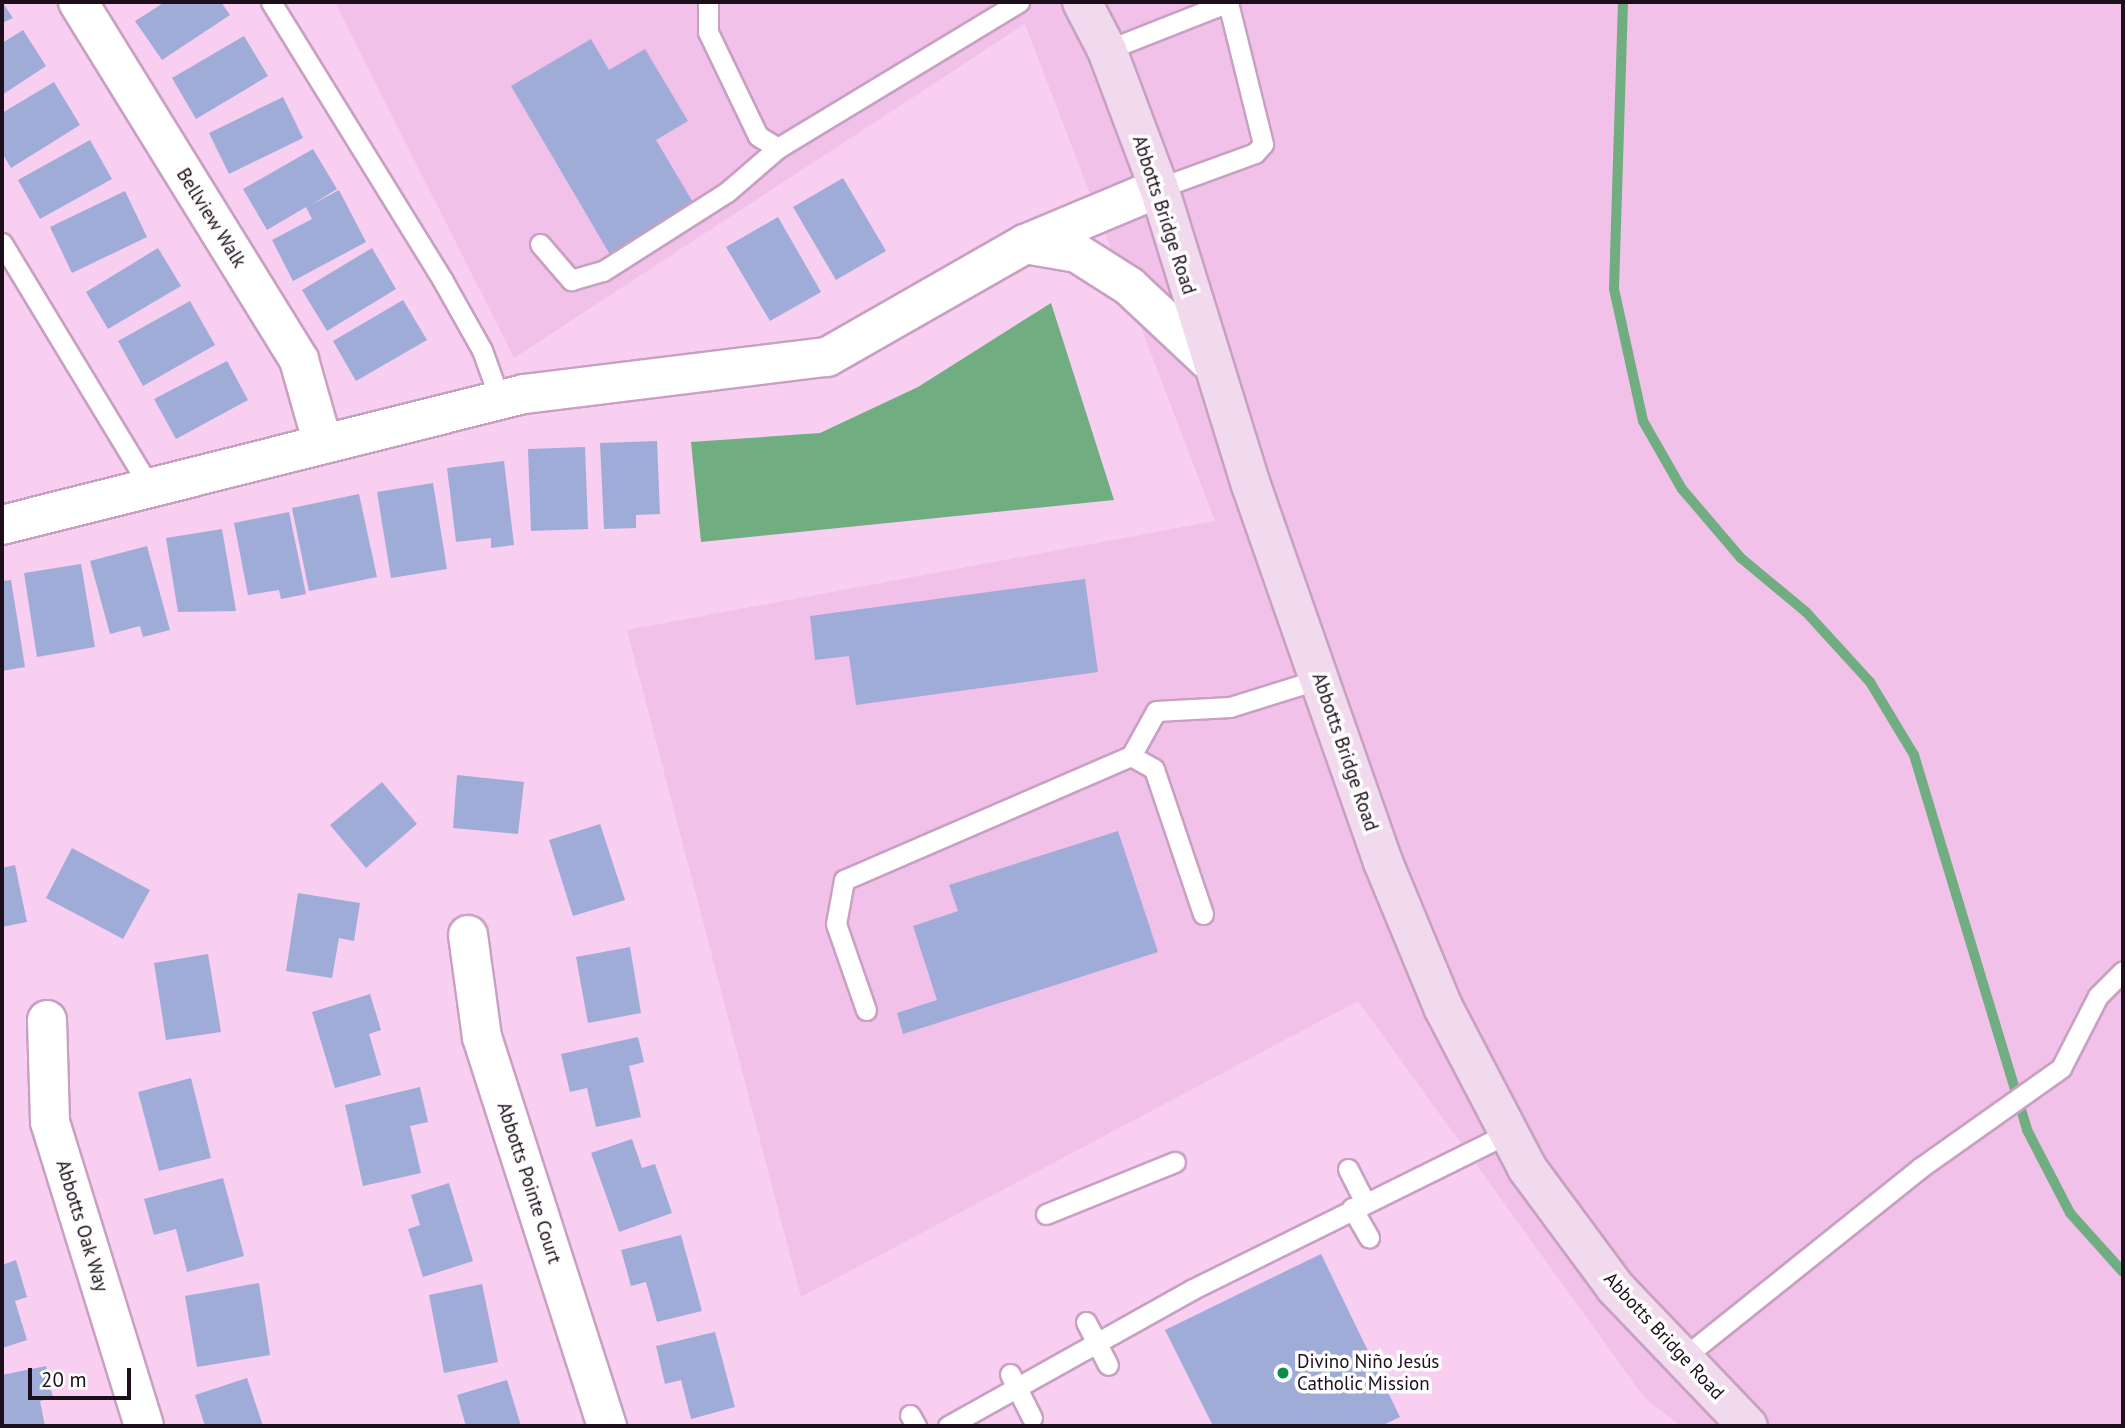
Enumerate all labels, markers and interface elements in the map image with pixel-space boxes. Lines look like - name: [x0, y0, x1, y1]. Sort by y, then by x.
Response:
- street label: Abbotts Bridge Road: [1128, 133, 1200, 297]
- street label: Bellview Walk: [171, 164, 251, 272]
- street label: Abbotts Bridge Road: [1307, 670, 1383, 834]
- street label: Abbotts Pointe Court: [492, 1099, 566, 1267]
- street label: Abbotts Oak Way: [51, 1157, 113, 1295]
- street label: Abbotts Bridge Road: [1599, 1268, 1729, 1404]
- place label: Divino Niño Jesús Catholic Mission: [1297, 1351, 1439, 1395]
- scale bar: [32, 1354, 135, 1398]
- marker: Divino Niño Jesús Catholic Mission: [1275, 1365, 1291, 1381]
- text: 20 m: [41, 1366, 87, 1393]

